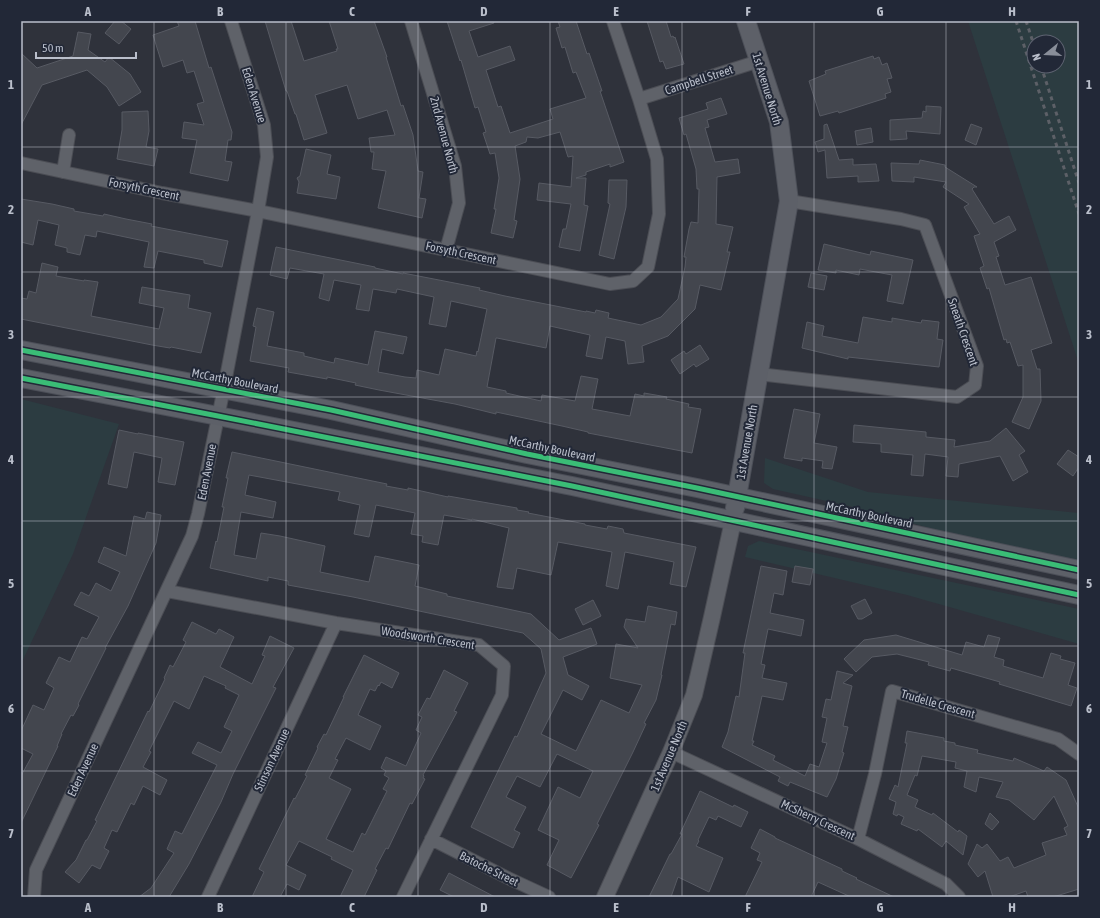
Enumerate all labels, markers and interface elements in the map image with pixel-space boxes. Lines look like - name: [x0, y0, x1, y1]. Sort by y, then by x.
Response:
- text: A: [84, 4, 92, 19]
- text: B: [217, 4, 224, 19]
- text: C: [349, 4, 355, 19]
- text: D: [480, 4, 488, 19]
- text: E: [613, 4, 619, 19]
- text: F: [745, 4, 751, 19]
- text: G: [877, 4, 884, 19]
- text: H: [1008, 4, 1016, 19]
- scale bar: [36, 34, 136, 60]
- north arrow: [1026, 34, 1066, 74]
- text: 50 m: [42, 41, 64, 55]
- street label: 1st Avenue North: [749, 51, 785, 127]
- text: N: [1030, 52, 1043, 62]
- street label: Campbell Street: [663, 62, 735, 98]
- street label: Eden Avenue: [239, 66, 269, 124]
- text: 1: [8, 77, 14, 92]
- text: 1: [1086, 77, 1092, 92]
- street label: 2nd Avenue North: [427, 95, 461, 175]
- street label: Forsyth Crescent: [107, 175, 181, 203]
- text: 2: [8, 202, 14, 217]
- text: 2: [1086, 202, 1092, 217]
- street label: Forsyth Crescent: [424, 239, 498, 267]
- street label: Sneath Crescent: [945, 296, 981, 368]
- text: 3: [8, 327, 14, 342]
- text: 3: [1086, 327, 1092, 342]
- street label: McCarthy Boulevard: [191, 366, 279, 396]
- street label: 1st Avenue North: [734, 404, 760, 480]
- street label: McCarthy Boulevard: [508, 433, 596, 465]
- street label: Eden Avenue: [195, 443, 219, 501]
- text: 4: [7, 452, 14, 467]
- text: 4: [1085, 452, 1092, 467]
- street label: McCarthy Boulevard: [825, 499, 913, 531]
- text: 5: [8, 576, 14, 591]
- text: 5: [1086, 576, 1092, 591]
- street label: Woodsworth Crescent: [380, 624, 476, 652]
- street label: Trudelle Crescent: [899, 687, 977, 721]
- text: 6: [8, 701, 14, 716]
- text: 6: [1086, 701, 1092, 716]
- street label: 1st Avenue North: [648, 719, 690, 793]
- street label: Stinson Avenue: [251, 726, 293, 794]
- street label: Eden Avenue: [65, 741, 101, 799]
- street label: McSherry Crescent: [779, 797, 858, 844]
- text: 7: [8, 826, 14, 841]
- text: 7: [1086, 826, 1092, 841]
- street label: Batoche Street: [457, 849, 521, 890]
- text: A: [84, 900, 92, 915]
- text: B: [217, 900, 224, 915]
- text: C: [349, 900, 355, 915]
- text: D: [480, 900, 488, 915]
- text: E: [613, 900, 619, 915]
- text: F: [745, 900, 751, 915]
- text: G: [877, 900, 884, 915]
- text: H: [1008, 900, 1016, 915]

